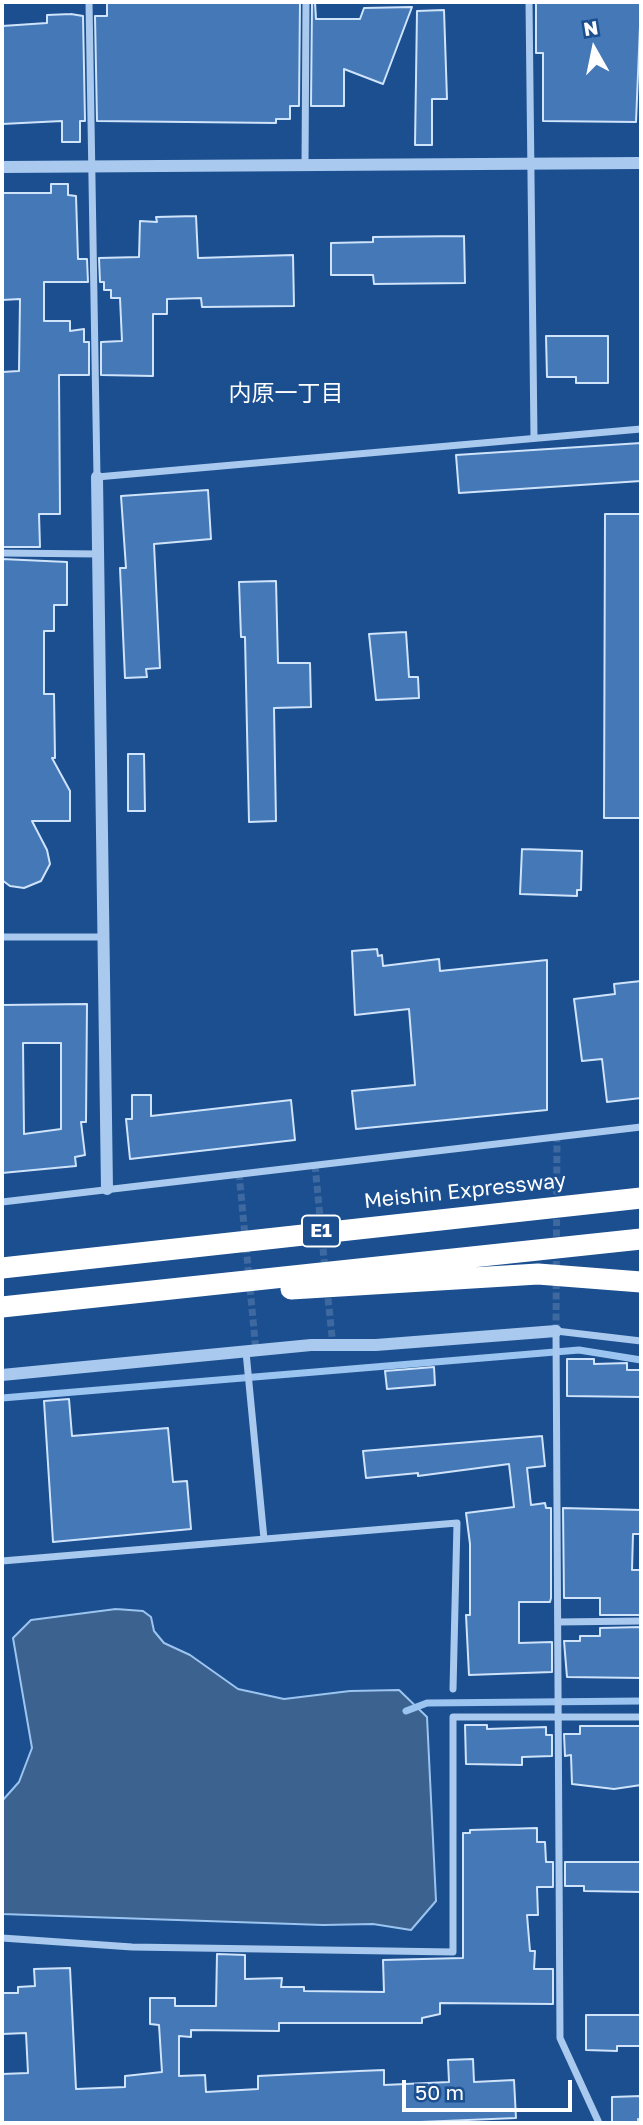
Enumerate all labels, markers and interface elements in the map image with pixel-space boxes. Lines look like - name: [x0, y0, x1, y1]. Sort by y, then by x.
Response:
- north arrow: [559, 14, 629, 84]
- text: N: [582, 15, 600, 40]
- district label: 内原一丁目: [229, 380, 343, 408]
- street label: Meishin Expressway: [363, 1168, 567, 1214]
- road number: E1: [302, 1216, 340, 1246]
- scale bar: [405, 2066, 575, 2110]
- text: 50 m: [415, 2079, 464, 2105]

